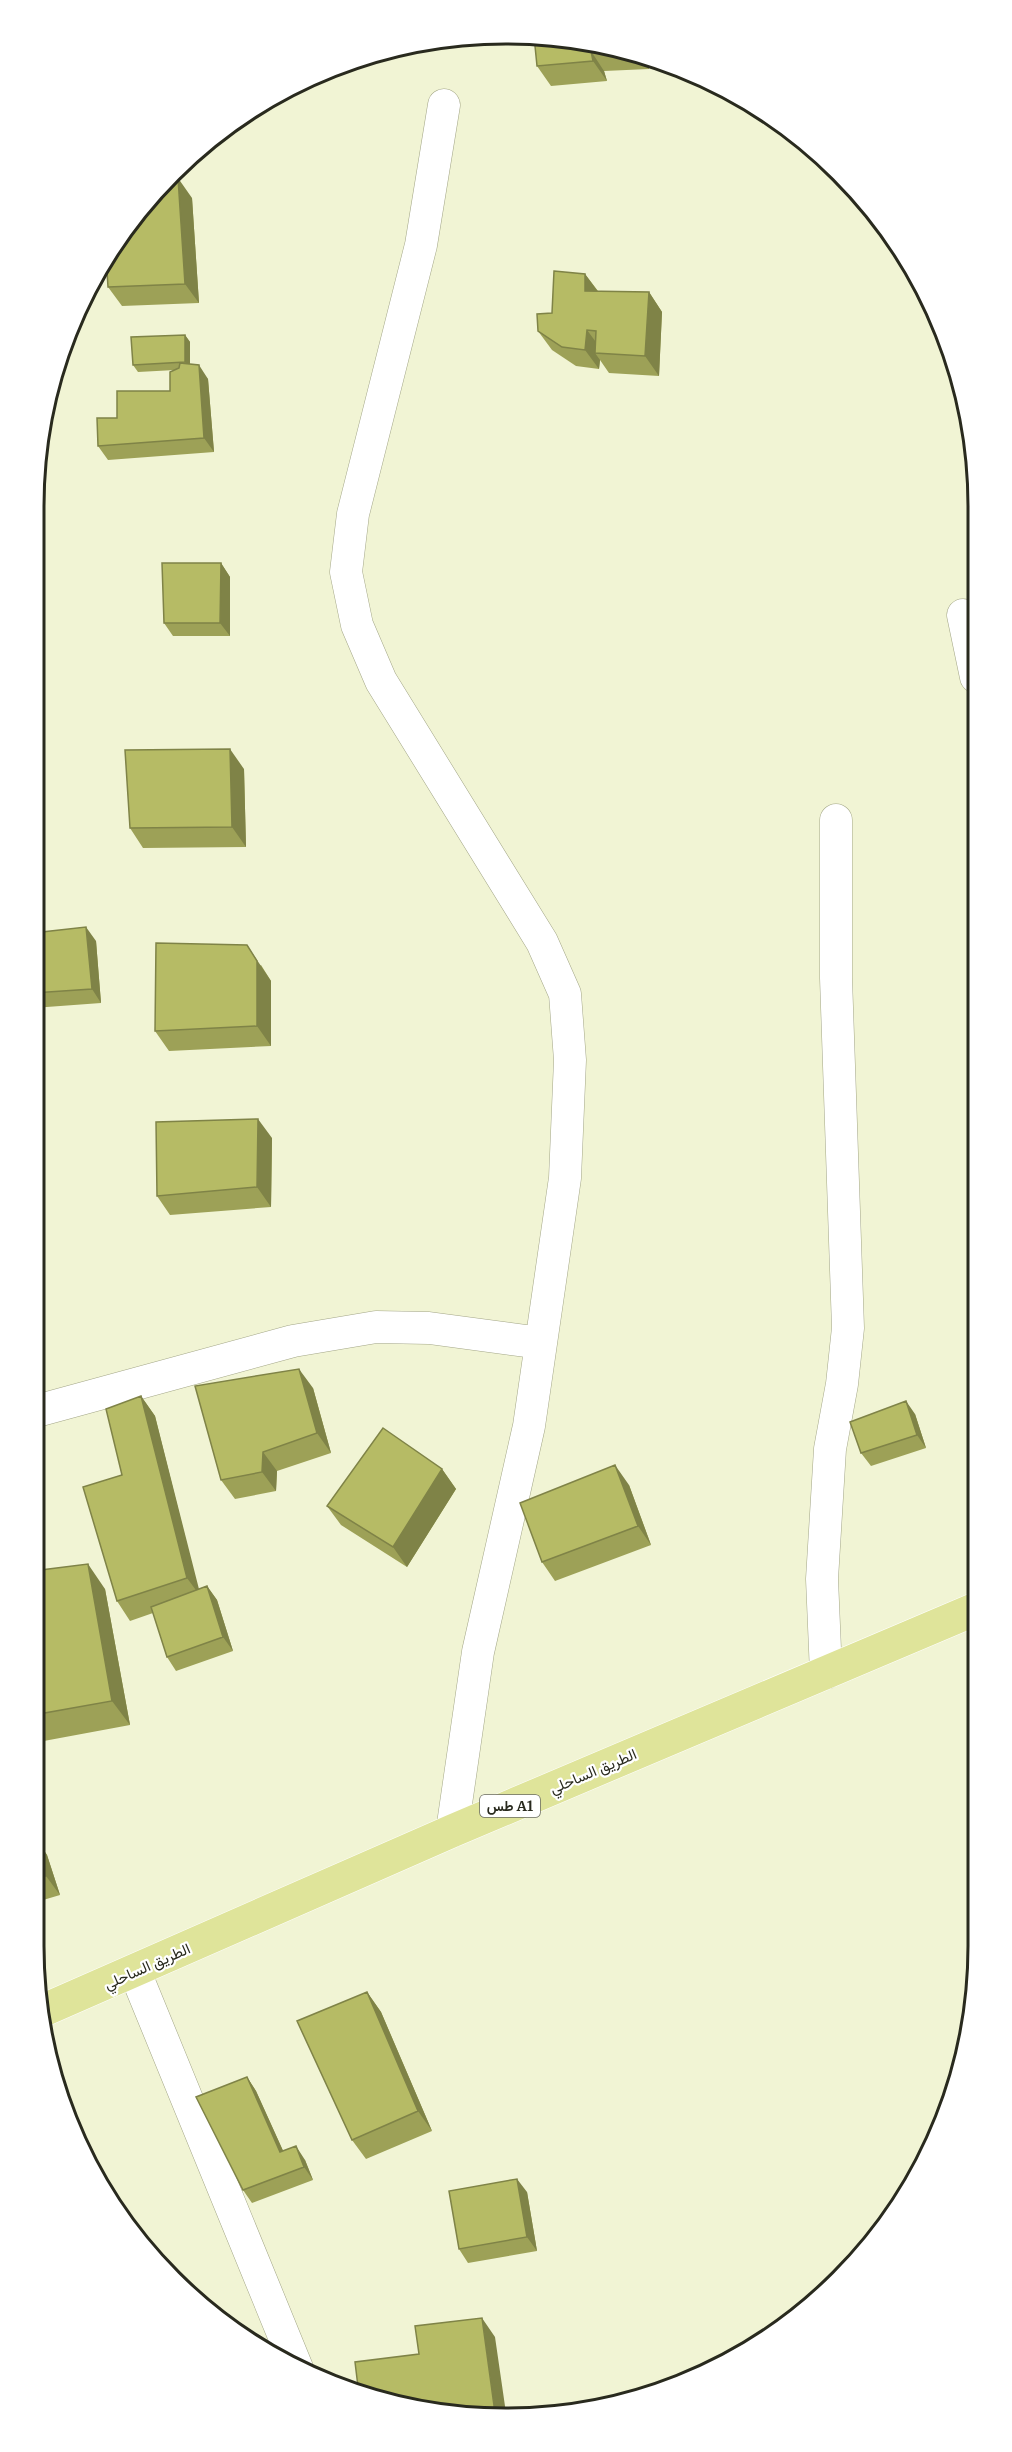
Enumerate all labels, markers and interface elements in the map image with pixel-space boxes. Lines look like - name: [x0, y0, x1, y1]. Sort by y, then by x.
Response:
- street label: الطريق الساحلي: [547, 1744, 641, 1801]
- road number: طس A1: [480, 1795, 540, 1817]
- street label: الطريق الساحلي: [101, 1939, 195, 1997]

